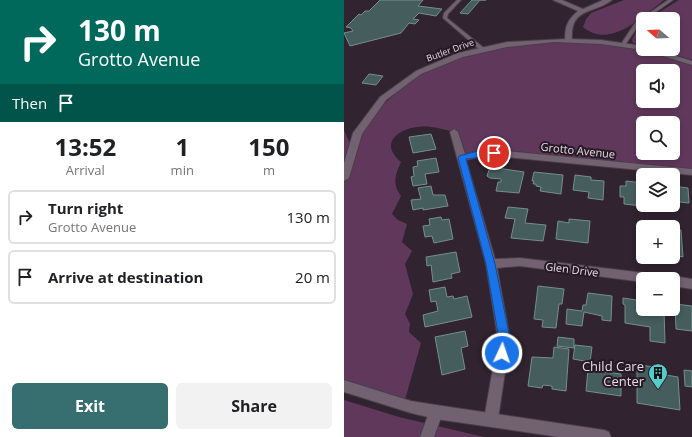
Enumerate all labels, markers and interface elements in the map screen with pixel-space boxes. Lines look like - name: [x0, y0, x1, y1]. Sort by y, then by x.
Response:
- text: 130 m: [78, 11, 161, 49]
- north arrow: [636, 12, 680, 56]
- map controls: [636, 12, 680, 316]
- icon: right: [12, 16, 64, 68]
- street label: Butler Drive: [424, 35, 476, 65]
- text: Grotto Avenue: [78, 47, 200, 71]
- button: sound: [636, 64, 680, 108]
- icon: arrive: [55, 92, 77, 114]
- text: Then: [12, 93, 47, 113]
- button: search: [636, 116, 680, 160]
- text: 13:52: [54, 130, 116, 163]
- text: 1: [175, 130, 189, 163]
- text: 150: [248, 130, 290, 163]
- pin: [477, 136, 511, 170]
- street label: Grotto Avenue: [540, 139, 616, 161]
- icon: arrive: [483, 142, 505, 164]
- text: Arrival: [66, 161, 105, 179]
- text: min: [171, 161, 194, 179]
- text: m: [263, 161, 275, 179]
- button: layers: [636, 168, 680, 212]
- text: Turn right: [48, 198, 123, 218]
- icon: right: [14, 206, 36, 228]
- text: 130 m: [286, 207, 330, 227]
- text: Grotto Avenue: [48, 218, 136, 236]
- button: +: [636, 220, 680, 264]
- street label: Glen Drive: [545, 258, 599, 280]
- icon: arrive: [14, 266, 36, 288]
- text: Arrive at destination: [48, 267, 203, 287]
- text: 20 m: [295, 267, 330, 287]
- button: −: [636, 272, 680, 316]
- position arrow: [481, 332, 523, 374]
- place label: Child Care Center: [582, 357, 645, 390]
- building icon: Child Care Center: [647, 362, 669, 390]
- button: Exit: [12, 383, 168, 429]
- button: Share: [176, 383, 332, 429]

